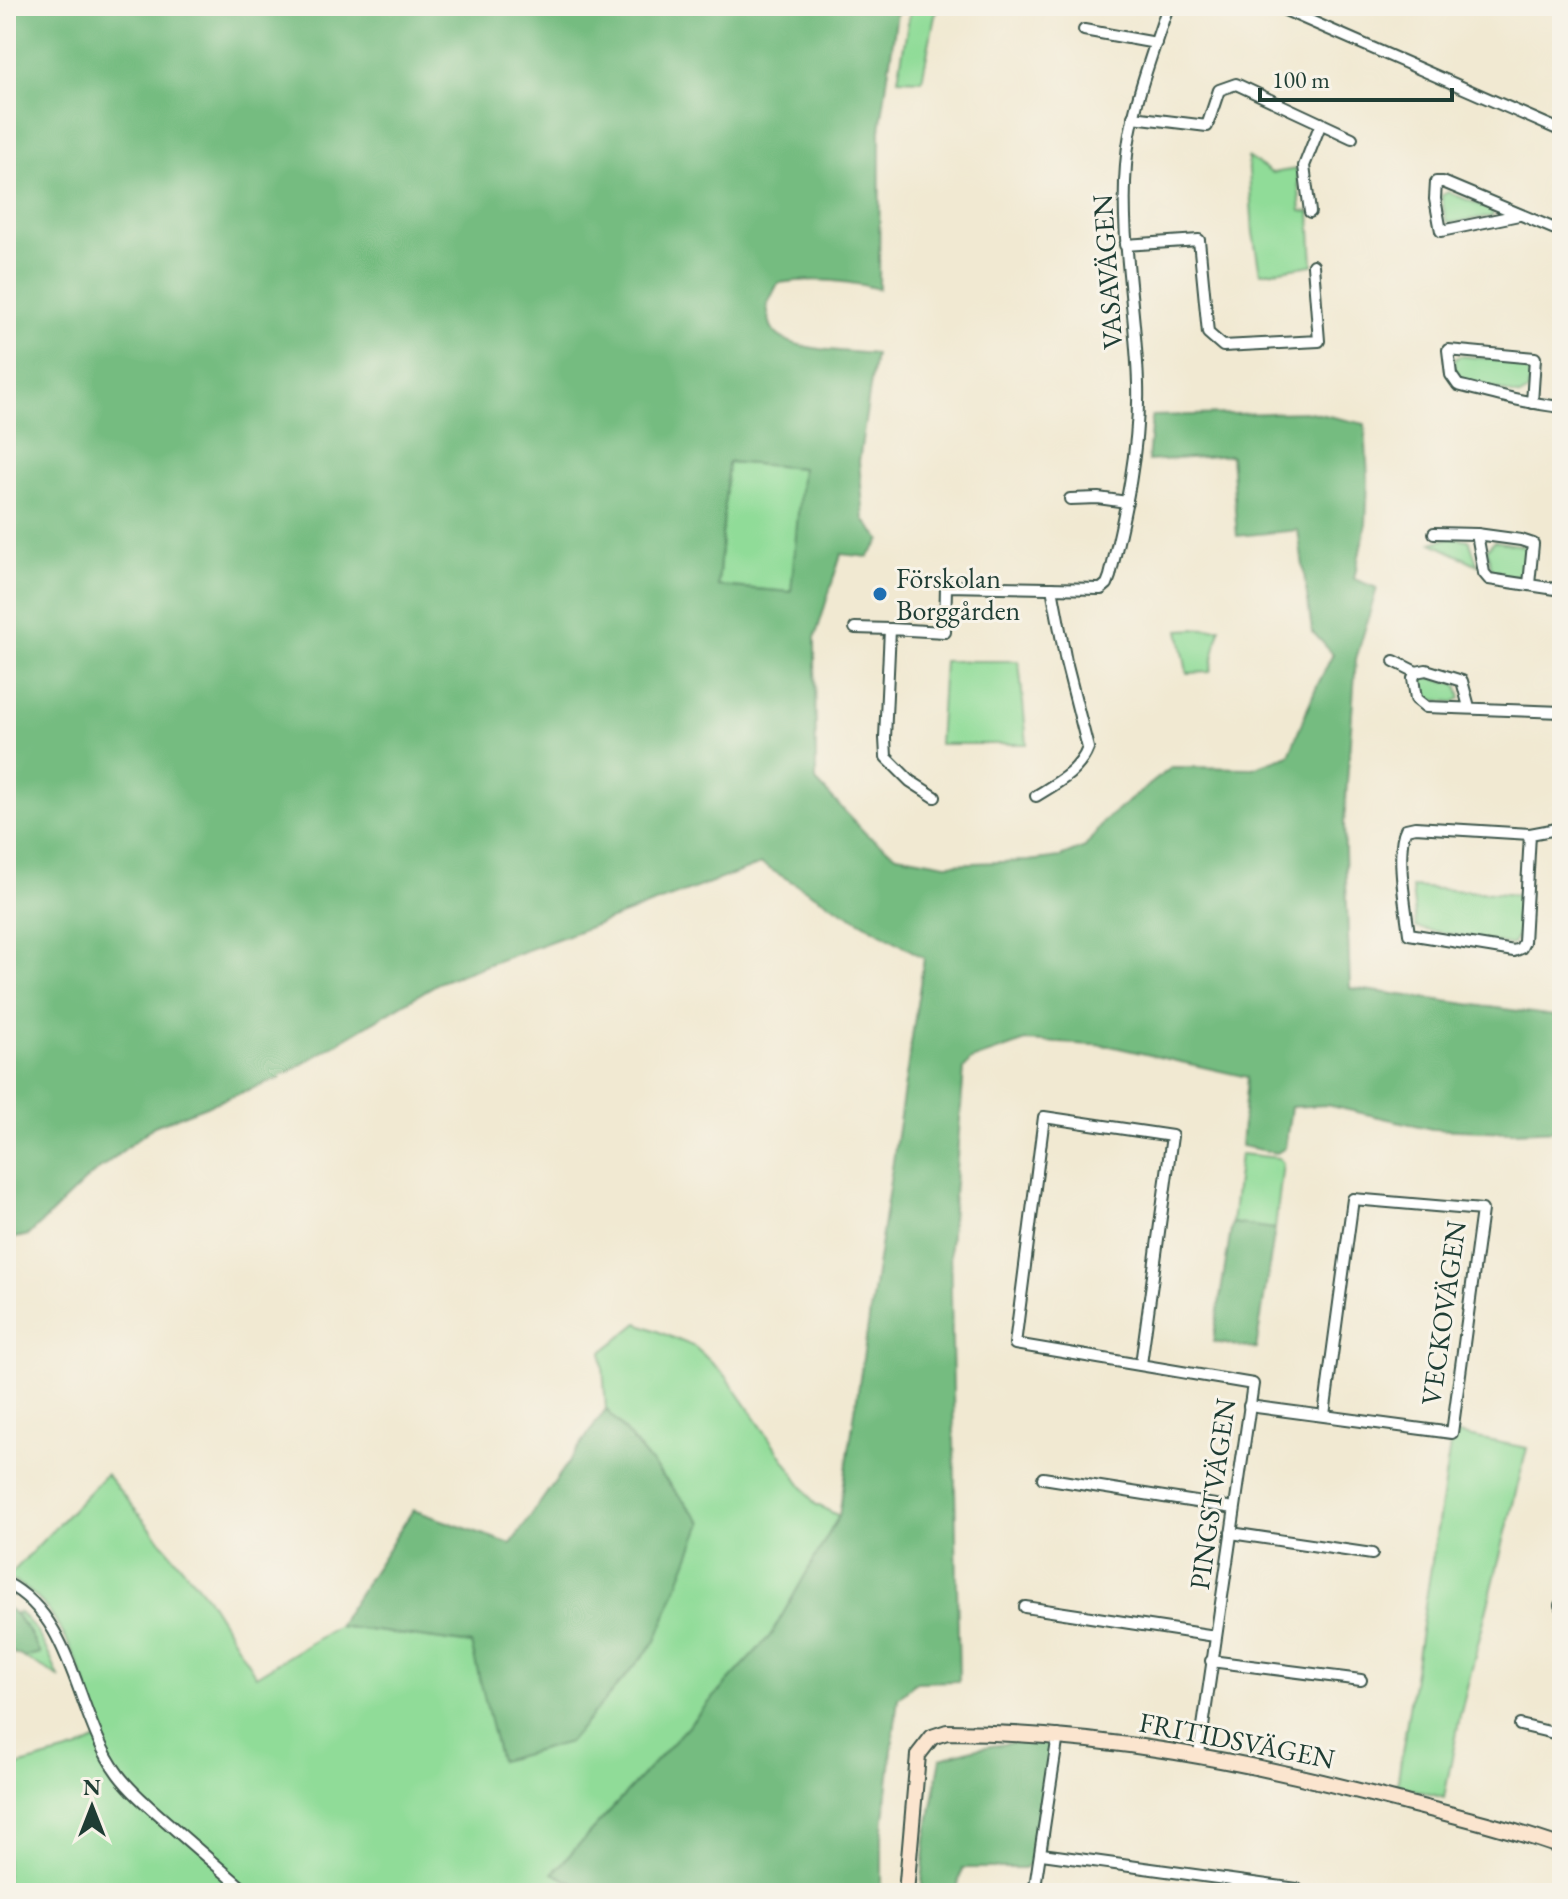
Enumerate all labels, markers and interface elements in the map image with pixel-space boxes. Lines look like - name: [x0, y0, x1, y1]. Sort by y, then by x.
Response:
- scale bar: [1260, 52, 1452, 102]
- text: 100 m: [1272, 64, 1330, 95]
- street label: VASAVÄGEN: [1084, 193, 1130, 351]
- place label: Förskolan Borggården: [896, 560, 1021, 628]
- marker: Förskolan Borggården: [871, 585, 889, 603]
- street label: VECKOVÄGEN: [1412, 1218, 1474, 1408]
- street label: PINGSTVÄGEN: [1181, 1396, 1243, 1592]
- street label: FRITIDSVÄGEN: [1136, 1703, 1338, 1777]
- north arrow: [52, 1767, 132, 1847]
- text: N: [83, 1773, 101, 1802]

